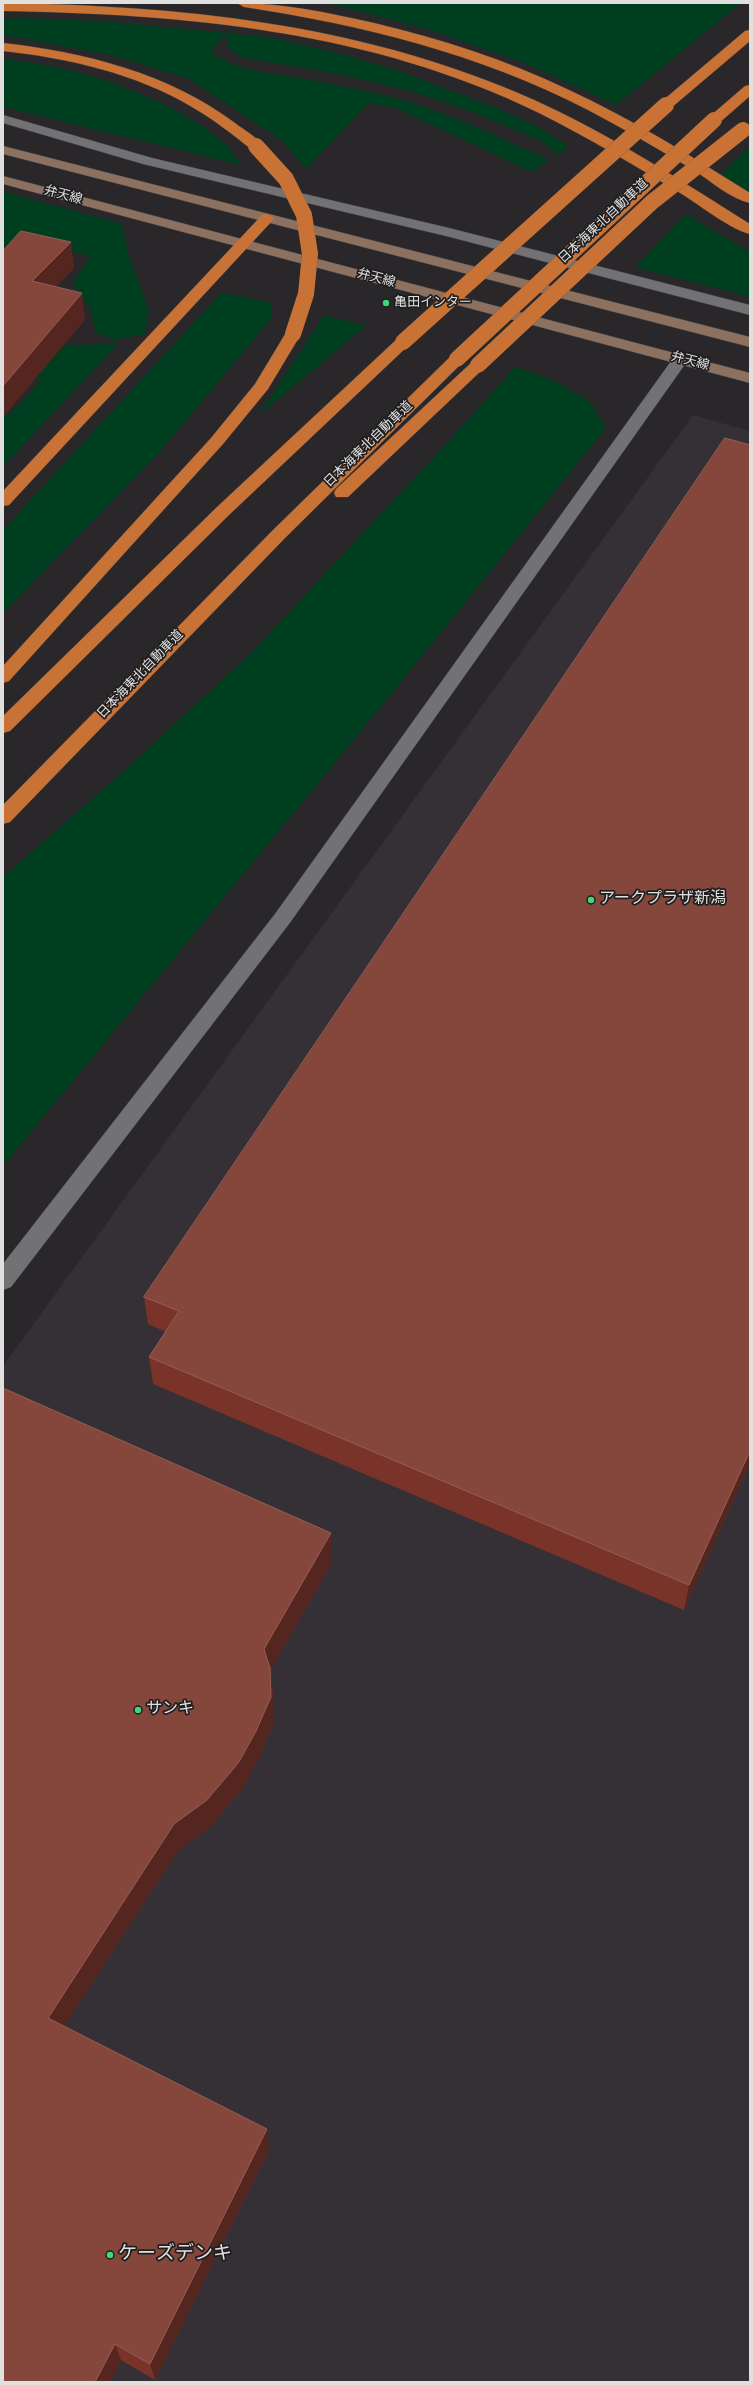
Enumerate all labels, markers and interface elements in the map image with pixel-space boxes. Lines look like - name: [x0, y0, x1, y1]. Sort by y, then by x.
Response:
- street label: 日本海東北自動車道: [556, 176, 652, 268]
- street label: 弁天線: [42, 183, 84, 209]
- street label: 弁天線: [355, 266, 397, 292]
- place label: 亀田インター: [394, 295, 472, 311]
- marker: 亀田インター: [381, 298, 391, 308]
- street label: 弁天線: [669, 349, 711, 375]
- street label: 日本海東北自動車道: [322, 399, 416, 491]
- street label: 日本海東北自動車道: [95, 628, 187, 722]
- place label: アークプラザ新潟: [599, 890, 726, 910]
- marker: アークプラザ新潟: [586, 895, 596, 905]
- place label: サンキ: [146, 1700, 194, 1720]
- marker: サンキ: [133, 1705, 143, 1715]
- place label: ケーズデンキ: [118, 2244, 232, 2266]
- marker: ケーズデンキ: [105, 2250, 115, 2260]

